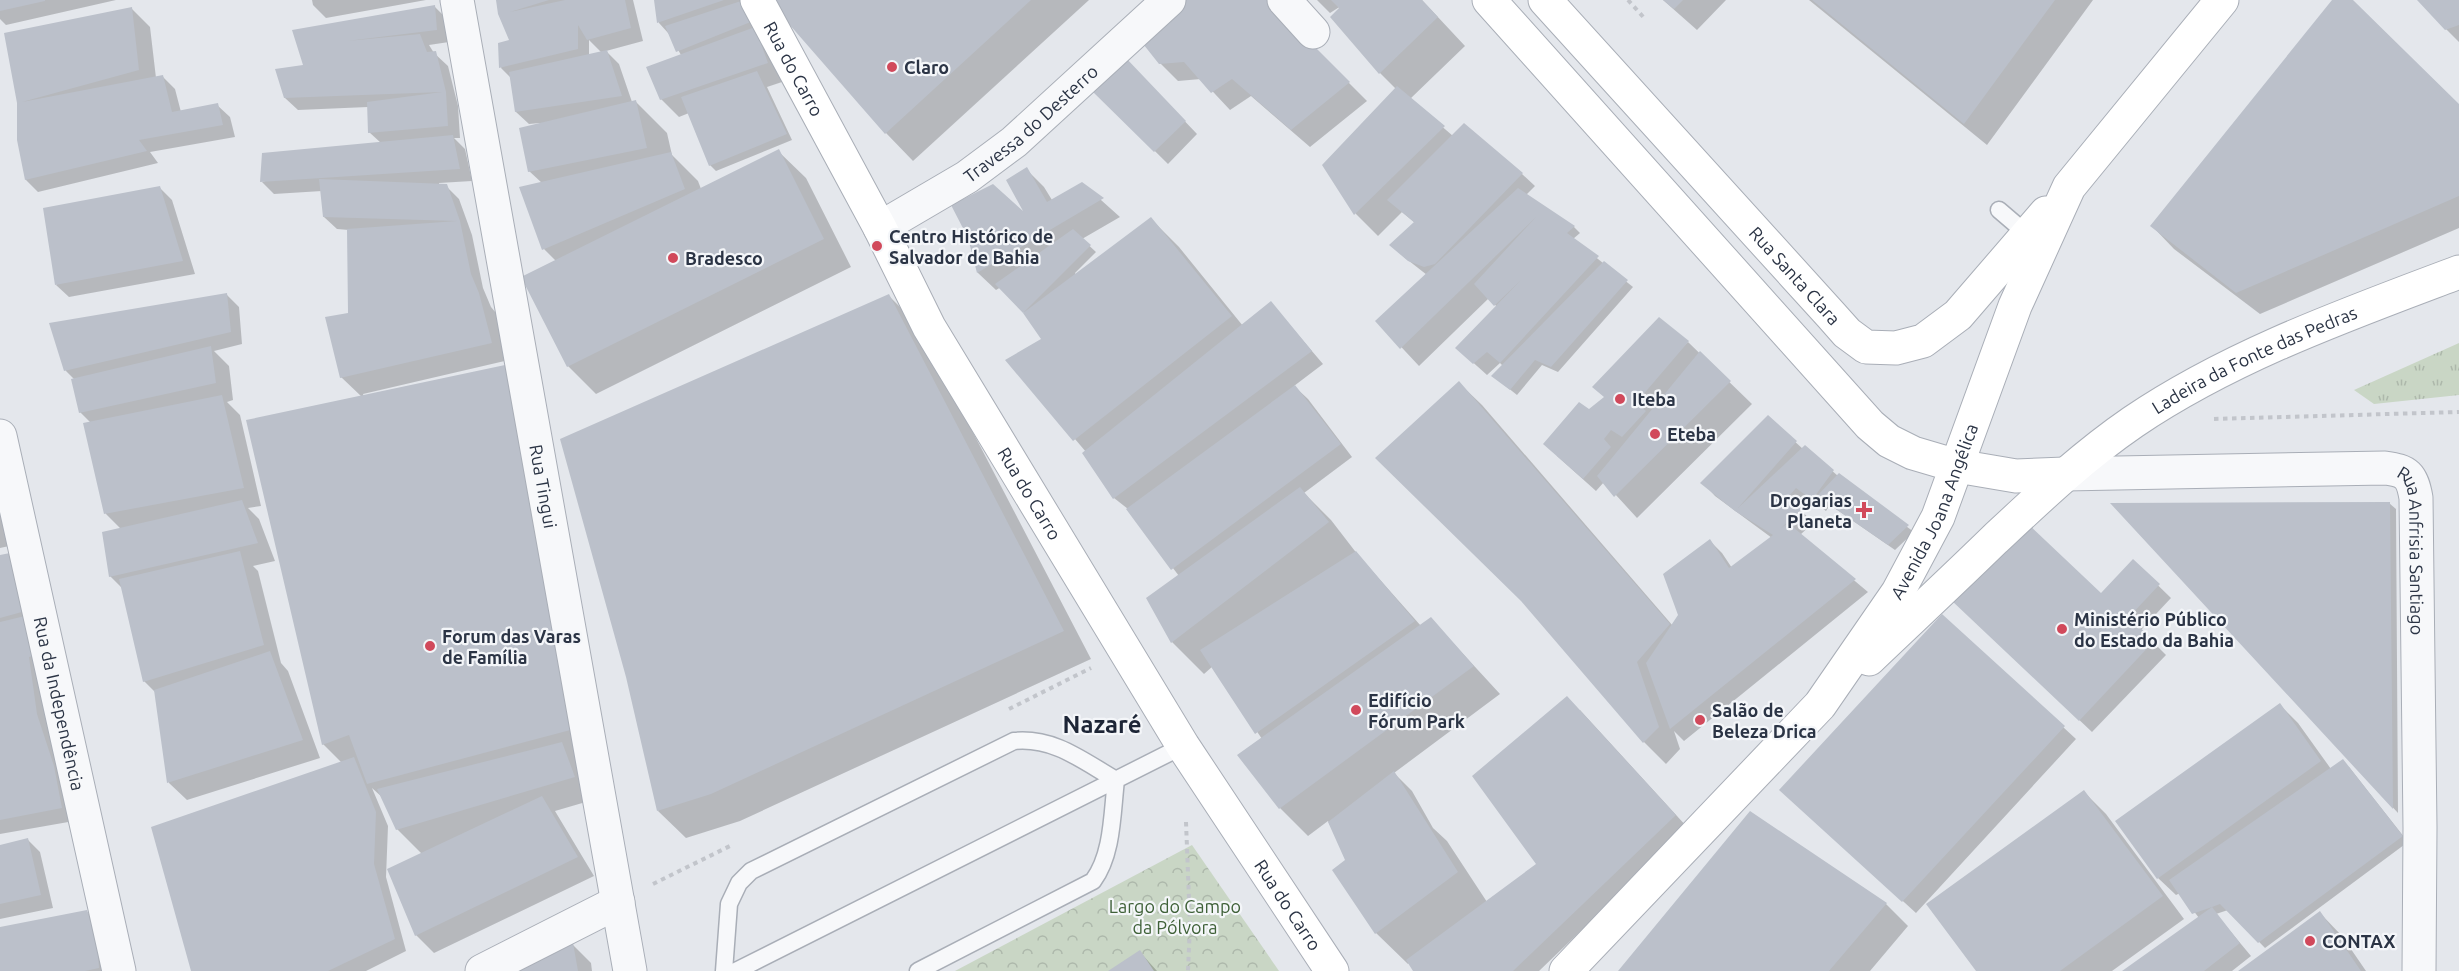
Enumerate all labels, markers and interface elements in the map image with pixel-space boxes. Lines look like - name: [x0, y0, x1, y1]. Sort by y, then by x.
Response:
- street label: Rua do Carro: [760, 18, 828, 119]
- place label: Claro: [904, 57, 949, 77]
- marker: Claro: [885, 60, 899, 74]
- street label: Travessa do Desterro: [960, 61, 1102, 186]
- street label: Rua Santa Clara: [1745, 222, 1845, 329]
- place label: Centro Histórico de Salvador de Bahia: [889, 226, 1053, 267]
- marker: Centro Histórico de Salvador de Bahia: [870, 239, 884, 253]
- place label: Bradesco: [685, 248, 763, 268]
- marker: Bradesco: [666, 251, 680, 265]
- street label: Ladeira da Fonte das Pedras: [2148, 302, 2360, 417]
- place label: Iteba: [1632, 389, 1676, 409]
- marker: Iteba: [1613, 392, 1627, 406]
- street label: Avenida Joana Angélica: [1886, 421, 1981, 603]
- place label: Eteba: [1667, 424, 1716, 444]
- marker: Eteba: [1648, 427, 1662, 441]
- street label: Rua Tingui: [526, 443, 561, 530]
- street label: Rua do Carro: [994, 443, 1065, 543]
- street label: Rua Anfrisia Santiago: [2394, 462, 2428, 635]
- place label: Drogarias Planeta: [1770, 490, 1852, 531]
- marker: Drogarias Planeta: [1857, 503, 1871, 517]
- place label: Ministério Público do Estado da Bahia: [2074, 609, 2234, 650]
- street label: Rua da Independência: [30, 615, 89, 792]
- marker: Ministério Público do Estado da Bahia: [2055, 622, 2069, 636]
- place label: Forum das Varas de Família: [442, 626, 581, 667]
- marker: Forum das Varas de Família: [423, 639, 437, 653]
- place label: Edifício Fórum Park: [1368, 690, 1465, 731]
- place label: Salão de Beleza Drica: [1712, 700, 1817, 741]
- marker: Edifício Fórum Park: [1349, 703, 1363, 717]
- district label: Nazaré: [1063, 711, 1141, 738]
- marker: Salão de Beleza Drica: [1693, 713, 1707, 727]
- street label: Rua do Carro: [1251, 856, 1325, 954]
- park label: Largo do Campo da Pólvora: [1109, 896, 1241, 937]
- place label: CONTAX: [2322, 931, 2395, 951]
- marker: CONTAX: [2303, 934, 2317, 948]

